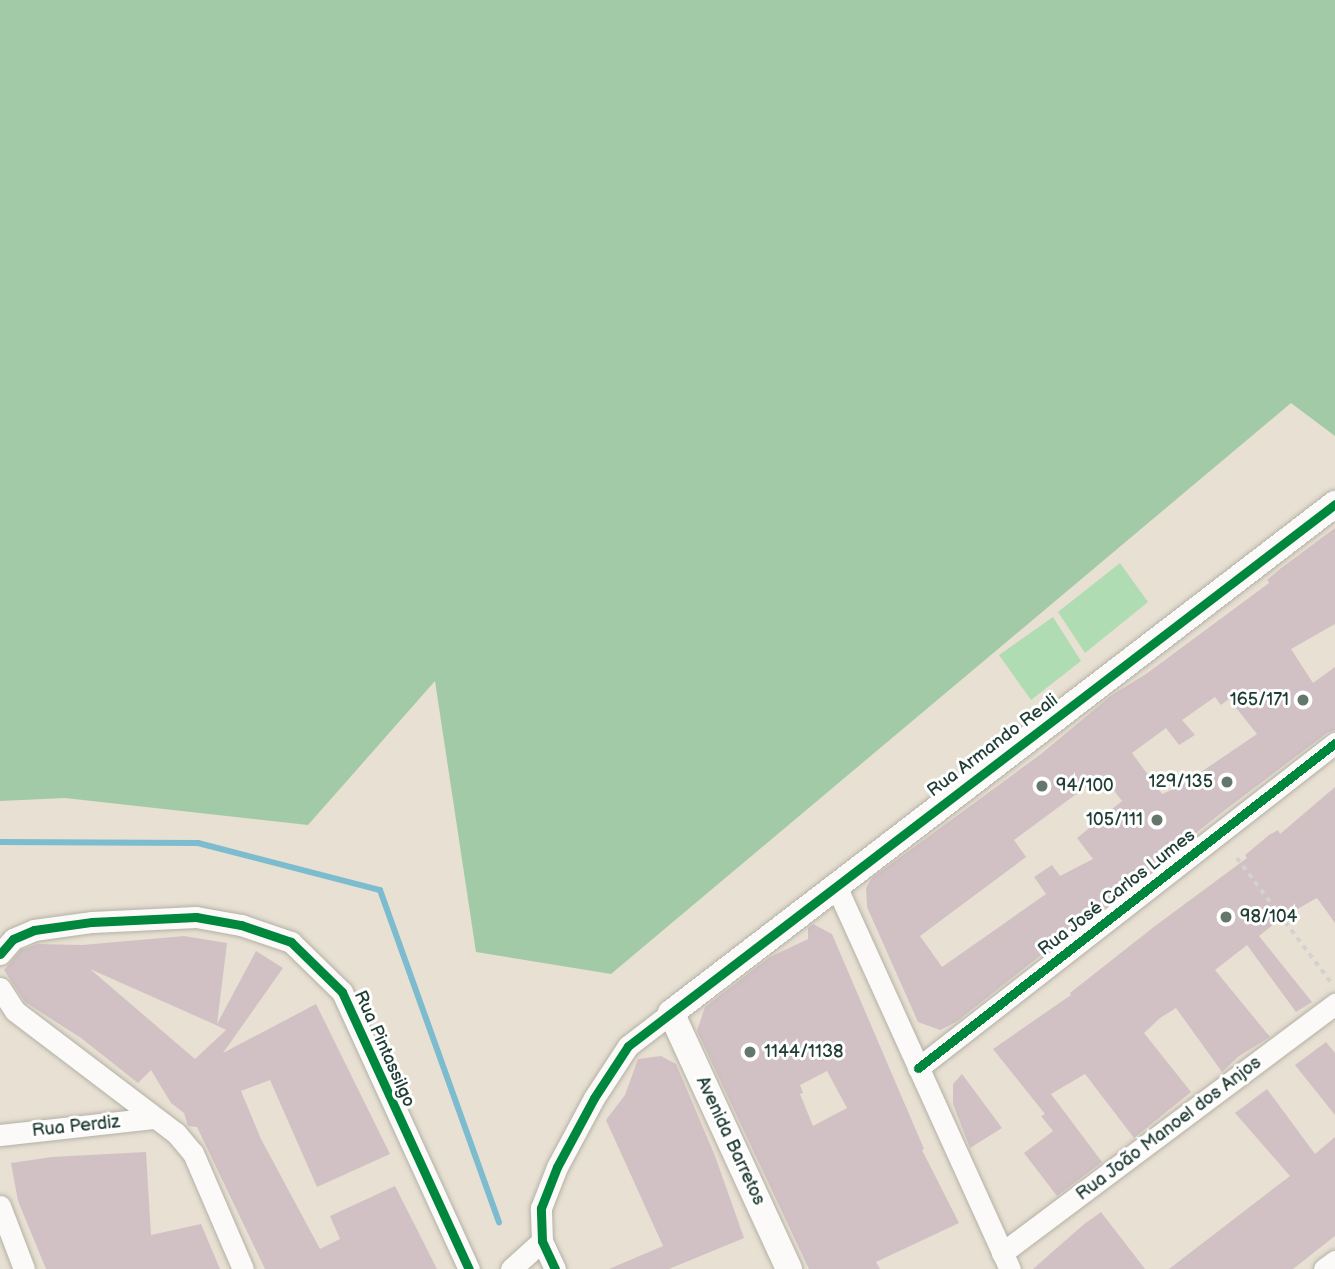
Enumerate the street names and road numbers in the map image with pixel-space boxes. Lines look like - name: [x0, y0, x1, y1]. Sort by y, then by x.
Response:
- street label: Rua Armando Reali: [923, 690, 1063, 802]
- street label: Rua José Carlos Lumes: [1034, 825, 1200, 961]
- street label: Rua Pintassilgo: [349, 987, 419, 1111]
- street label: Rua João Manoel dos Anjos: [1072, 1052, 1266, 1206]
- street label: Avenida Barretos: [691, 1073, 769, 1209]
- street label: Rua Perdiz: [31, 1112, 121, 1142]

